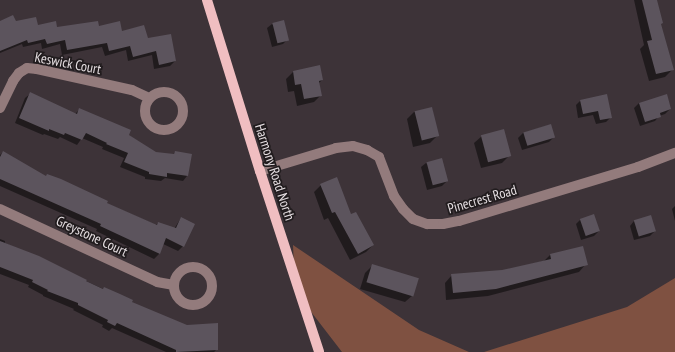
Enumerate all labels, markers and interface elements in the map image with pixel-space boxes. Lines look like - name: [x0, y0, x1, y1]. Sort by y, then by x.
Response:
- street label: Keswick Court: [33, 48, 103, 78]
- street label: Harmony Road North: [251, 121, 299, 223]
- street label: Pinecrest Road: [445, 181, 519, 217]
- street label: Greystone Court: [54, 212, 130, 260]

